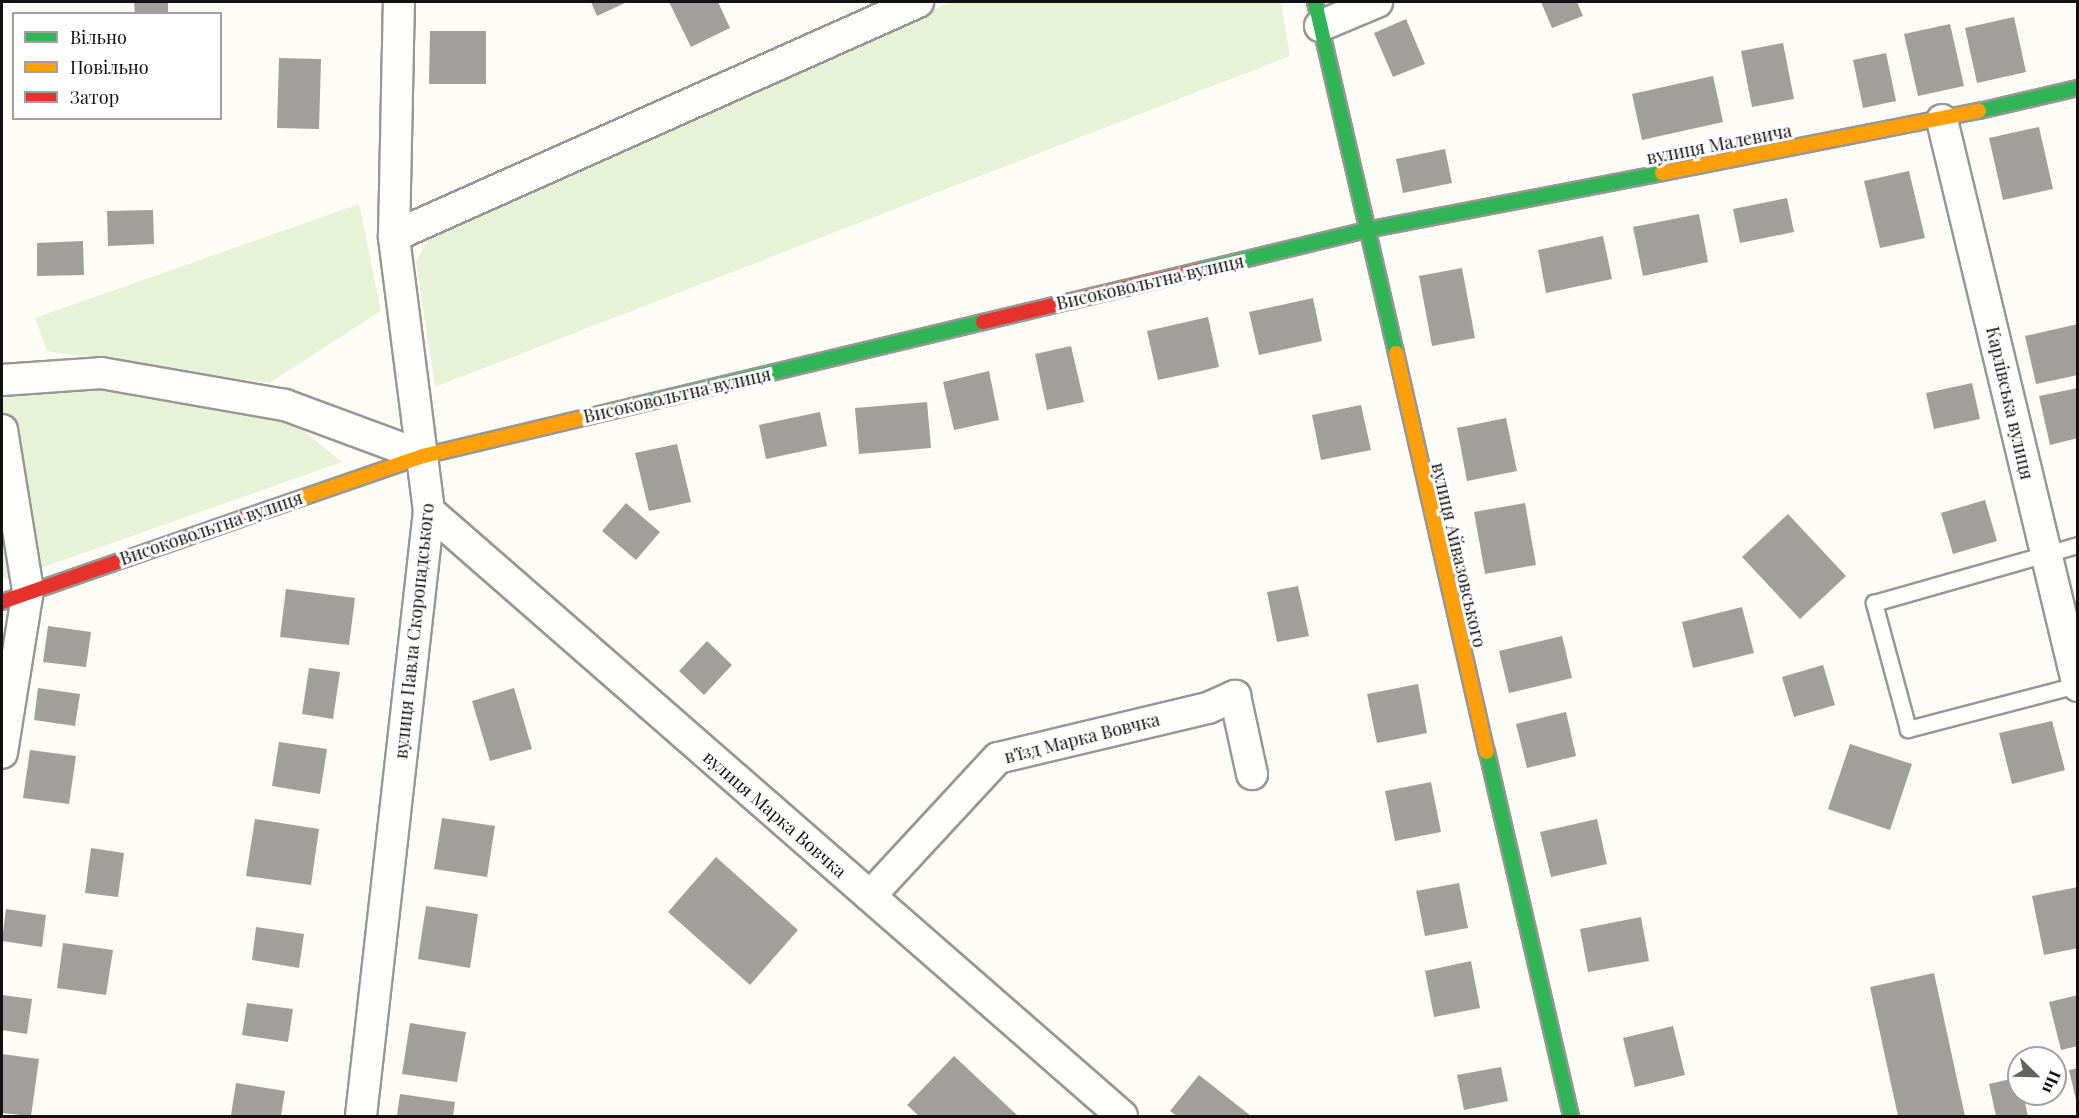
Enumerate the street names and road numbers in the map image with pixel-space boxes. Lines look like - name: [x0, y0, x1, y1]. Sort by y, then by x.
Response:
- street label: вулиця Малевича: [1645, 119, 1793, 169]
- street label: Високовольтна вулиця: [1054, 250, 1246, 314]
- street label: Карлівська вулиця: [1982, 324, 2038, 482]
- street label: Високовольтна вулиця: [581, 363, 773, 427]
- street label: вулиця Айвазовського: [1427, 460, 1491, 650]
- street label: Високовольтна вулиця: [117, 487, 305, 569]
- street label: вулиця Павла Скоропадського: [390, 502, 438, 760]
- street label: в'їзд Марка Вовчка: [1002, 708, 1162, 768]
- street label: вулиця Марка Вовчка: [699, 746, 851, 882]

